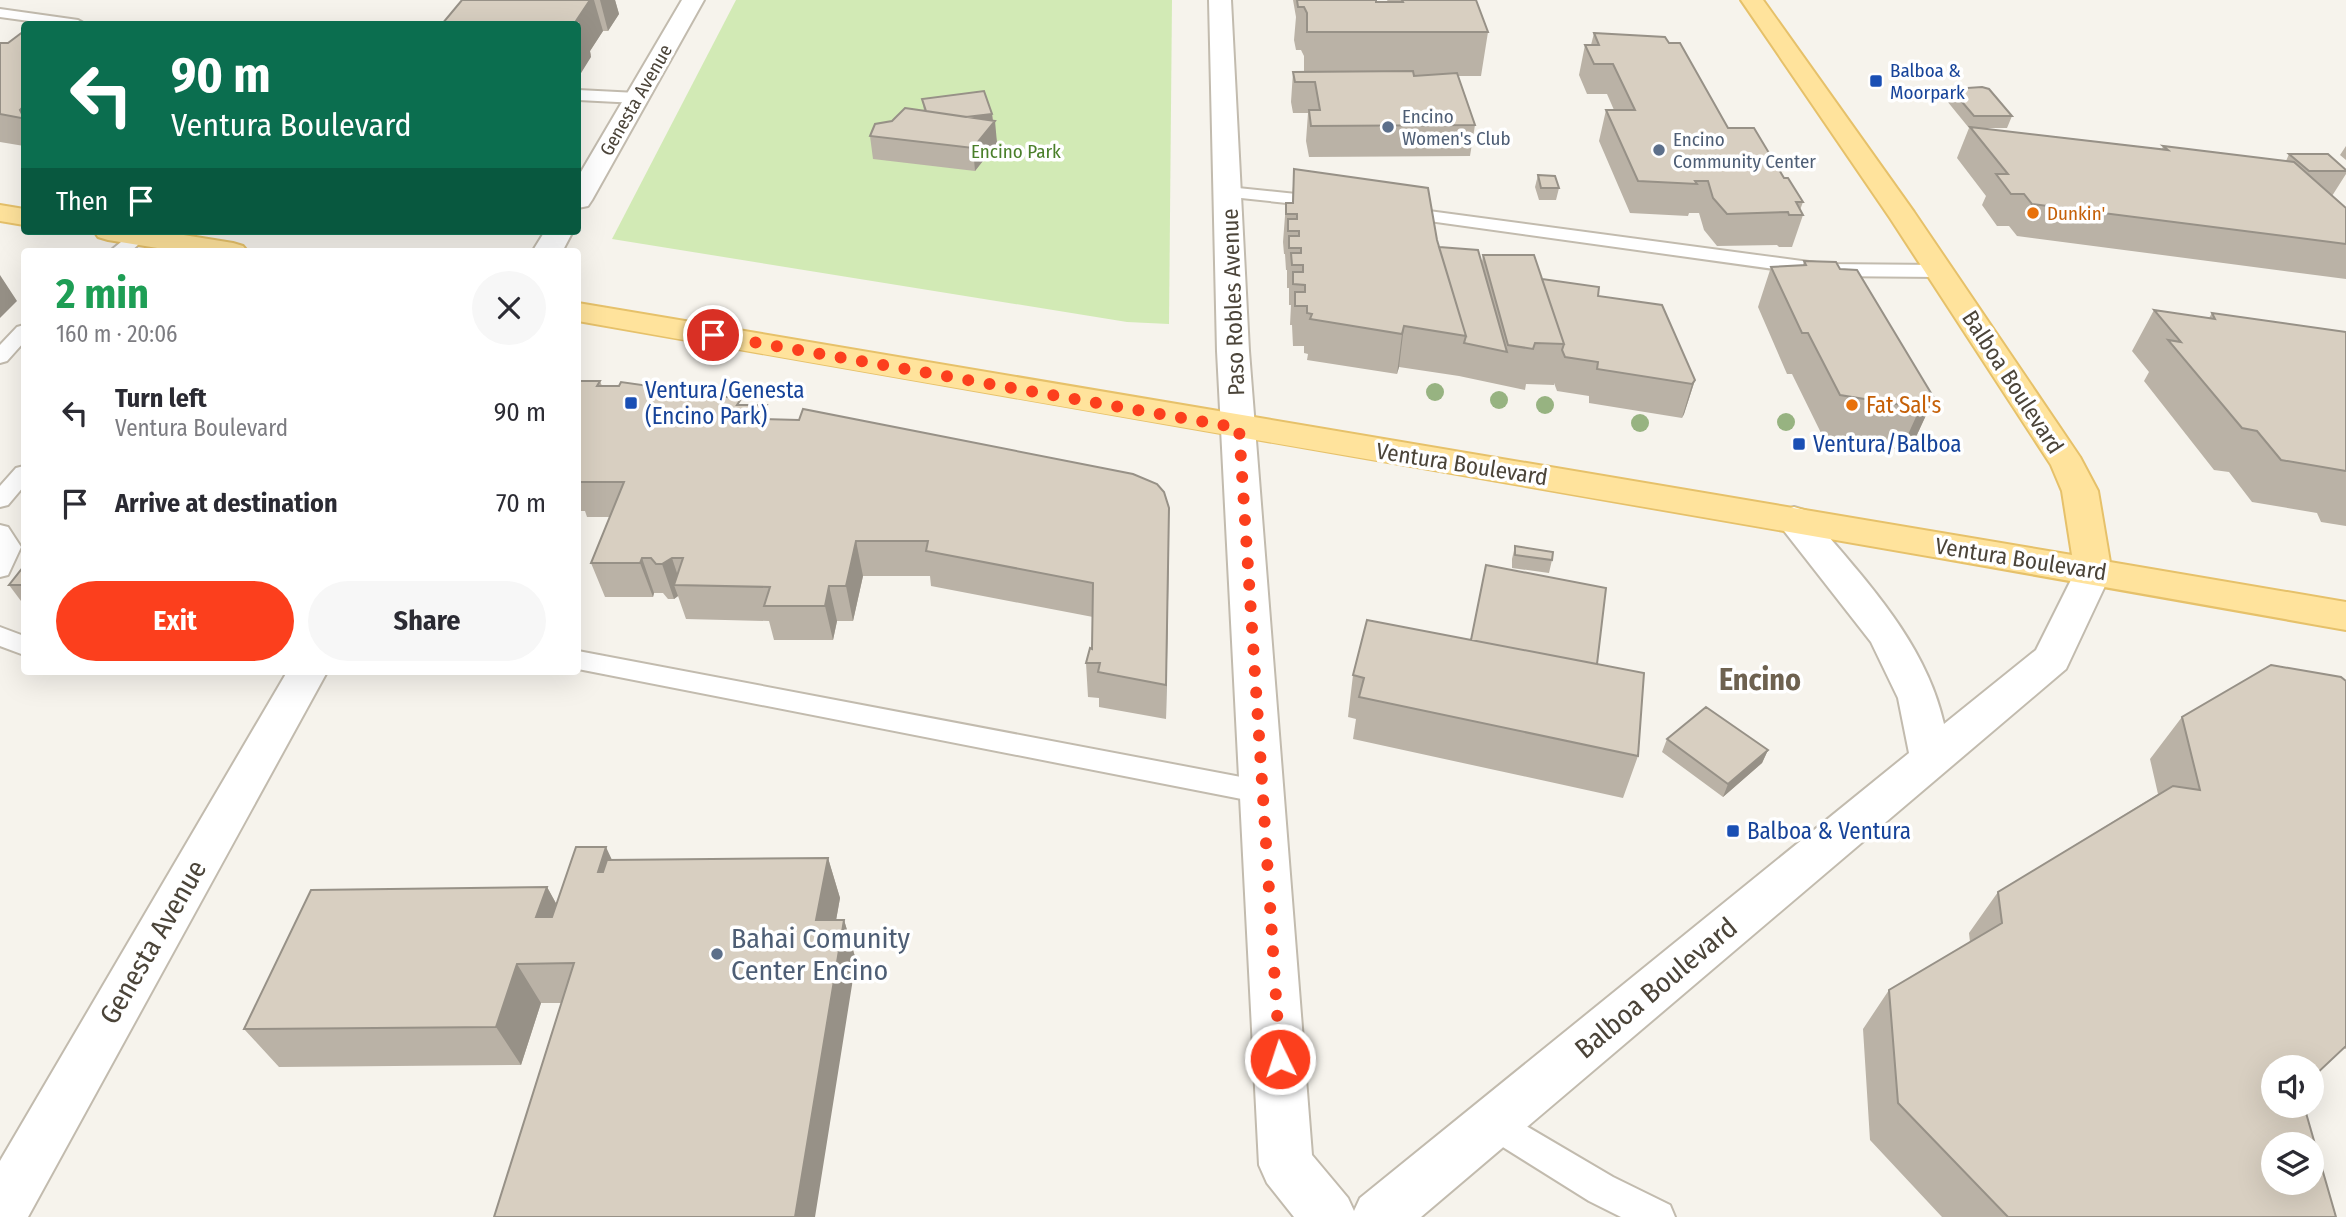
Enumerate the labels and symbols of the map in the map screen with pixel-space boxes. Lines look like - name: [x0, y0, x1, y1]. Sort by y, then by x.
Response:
- street label: Genesta Avenue: [595, 40, 677, 160]
- place label: Balboa & Moorpark: [1890, 59, 1965, 104]
- marker: Balboa & Moorpark: [1868, 73, 1884, 89]
- place label: Encino Women's Club: [1402, 105, 1511, 150]
- marker: Encino Women's Club: [1380, 119, 1396, 135]
- place label: Encino Community Center: [1673, 128, 1816, 173]
- park label: Encino Park: [971, 140, 1061, 163]
- marker: Encino Community Center: [1651, 142, 1667, 158]
- place label: Dunkin': [2047, 202, 2105, 225]
- marker: Dunkin': [2025, 205, 2041, 221]
- street label: Paso Robles Avenue: [1216, 208, 1250, 396]
- pin: [683, 305, 743, 365]
- street label: Balboa Boulevard: [1956, 305, 2070, 459]
- place label: Ventura/Genesta (Encino Park): [645, 376, 805, 430]
- place label: Fat Sal's: [1866, 391, 1941, 419]
- marker: Ventura/Genesta (Encino Park): [623, 395, 639, 411]
- marker: Fat Sal's: [1844, 397, 1860, 413]
- place label: Ventura/Balboa: [1813, 430, 1962, 458]
- marker: Ventura/Balboa: [1791, 436, 1807, 452]
- street label: Ventura Boulevard: [1374, 437, 1550, 491]
- street label: Ventura Boulevard: [1933, 532, 2109, 586]
- district label: Encino: [1719, 662, 1801, 698]
- place label: Balboa & Ventura: [1747, 817, 1911, 845]
- marker: Balboa & Ventura: [1725, 823, 1741, 839]
- street label: Genesta Avenue: [93, 854, 213, 1030]
- street label: Balboa Boulevard: [1568, 911, 1744, 1065]
- place label: Bahai Comunity Center Encino: [731, 922, 911, 987]
- marker: Bahai Comunity Center Encino: [709, 946, 725, 962]
- position arrow: [1243, 1022, 1317, 1096]

